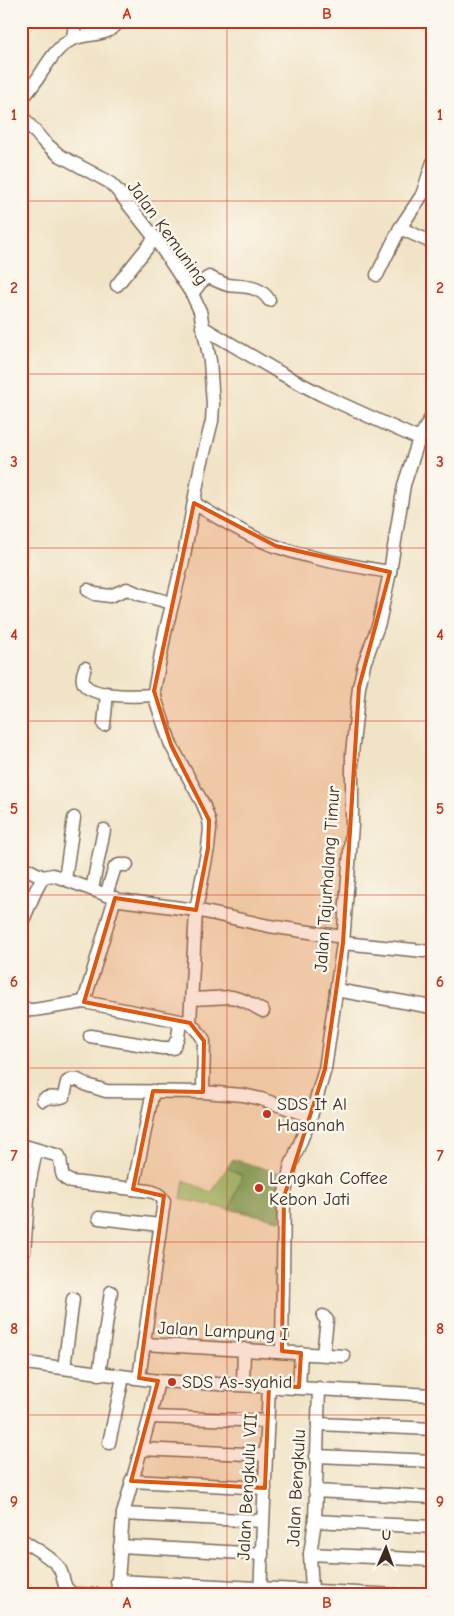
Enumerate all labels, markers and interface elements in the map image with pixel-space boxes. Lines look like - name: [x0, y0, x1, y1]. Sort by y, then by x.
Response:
- text: A: [123, 5, 132, 23]
- text: B: [322, 5, 332, 23]
- text: 1: [11, 106, 17, 124]
- text: 1: [437, 106, 443, 124]
- street label: Jalan Kemuning: [123, 177, 212, 289]
- text: 2: [10, 279, 18, 297]
- text: 2: [436, 279, 444, 297]
- text: 3: [10, 453, 18, 471]
- text: 3: [436, 453, 444, 471]
- text: 4: [10, 626, 18, 644]
- text: 4: [436, 626, 444, 644]
- street label: Jalan Tajurhalang Timur: [311, 784, 345, 973]
- text: 5: [10, 800, 18, 818]
- text: 5: [436, 800, 444, 818]
- text: 6: [10, 973, 18, 991]
- text: 6: [436, 973, 444, 991]
- place label: SDS It Al Hasanah: [277, 1094, 347, 1136]
- marker: SDS It Al Hasanah: [261, 1108, 273, 1120]
- text: 7: [10, 1147, 18, 1165]
- text: 7: [436, 1147, 444, 1165]
- place label: Lengkah Coffee Kebon Jati: [269, 1168, 388, 1210]
- marker: Lengkah Coffee Kebon Jati: [253, 1182, 265, 1194]
- street label: Jalan Lampung I: [157, 1318, 289, 1345]
- text: 8: [10, 1320, 18, 1338]
- text: 8: [436, 1320, 444, 1338]
- place label: SDS As-syahid: [182, 1372, 292, 1393]
- marker: SDS As-syahid: [166, 1376, 178, 1388]
- street label: Jalan Bengkulu VII: [233, 1413, 262, 1561]
- street label: Jalan Bengkulu: [283, 1429, 310, 1547]
- text: 9: [10, 1493, 18, 1511]
- text: 9: [436, 1493, 444, 1511]
- north arrow: [362, 1524, 412, 1574]
- text: U: [381, 1527, 391, 1544]
- text: A: [123, 1594, 132, 1612]
- text: B: [322, 1594, 332, 1612]

